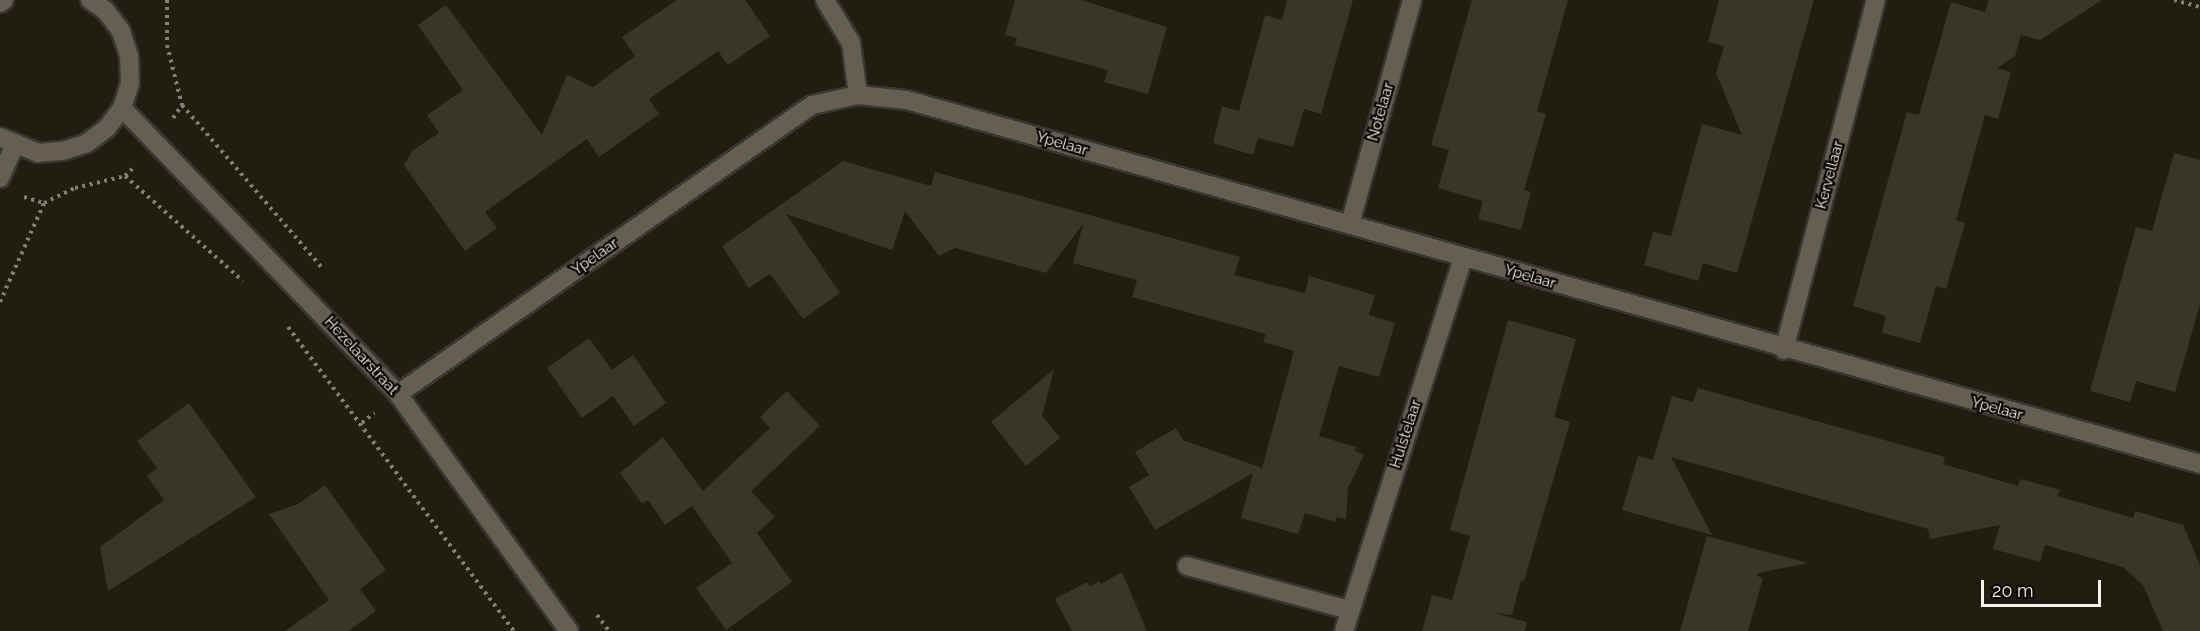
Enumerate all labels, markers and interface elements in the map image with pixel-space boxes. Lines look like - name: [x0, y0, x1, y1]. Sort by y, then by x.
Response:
- street label: Notelaar: [1364, 81, 1398, 143]
- street label: Ypelaar: [1034, 128, 1090, 160]
- street label: Kervellaar: [1812, 139, 1848, 211]
- street label: Ypelaar: [568, 235, 622, 279]
- street label: Ypelaar: [1502, 261, 1558, 293]
- street label: Hezelaarstraat: [320, 313, 402, 399]
- street label: Ypelaar: [1969, 394, 2025, 424]
- street label: Hulstelaar: [1387, 398, 1425, 470]
- scale bar: [1984, 568, 2104, 606]
- text: 20 m: [1992, 580, 2034, 601]

